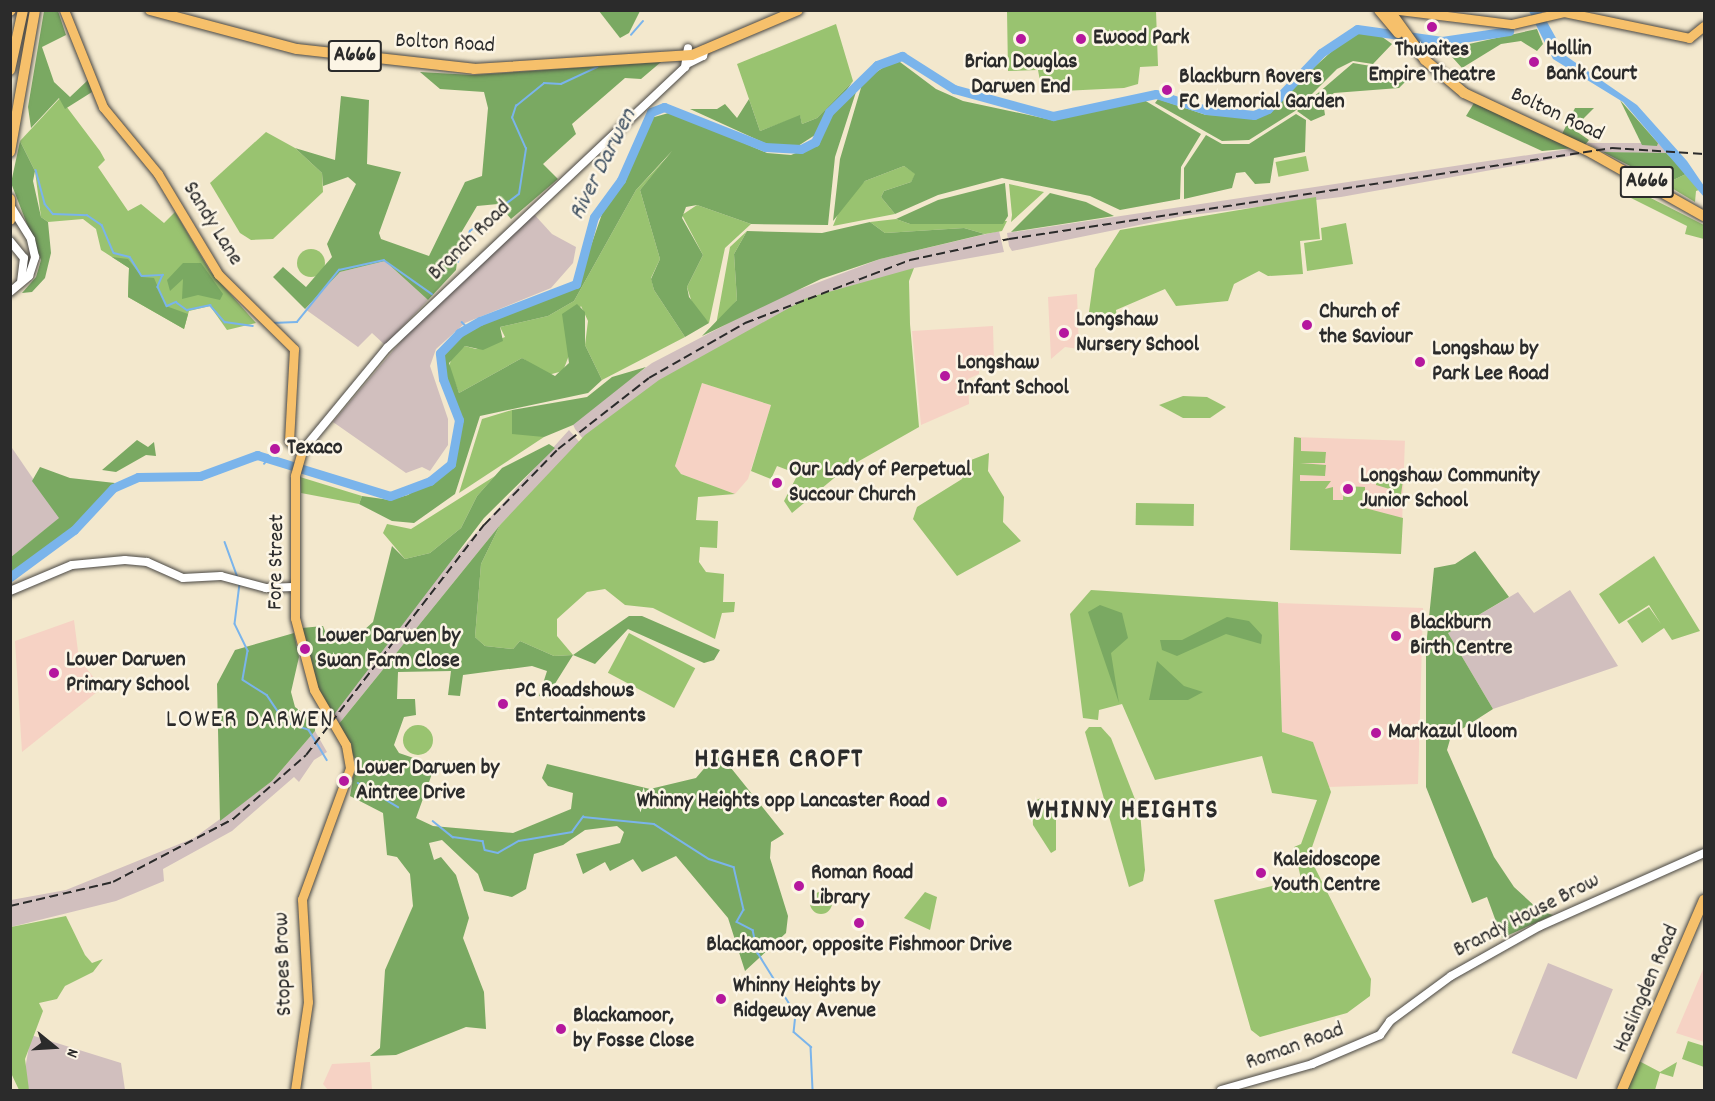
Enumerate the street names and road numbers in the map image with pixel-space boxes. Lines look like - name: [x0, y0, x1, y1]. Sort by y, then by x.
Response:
- street label: Bolton Road: [395, 28, 495, 60]
- road number: A666: [326, 38, 384, 74]
- street label: Bolton Road: [1506, 82, 1608, 148]
- road number: A666: [1618, 164, 1676, 200]
- street label: Sandy Lane: [176, 177, 248, 271]
- street label: Branch Road: [423, 195, 517, 287]
- street label: Fore Street: [263, 514, 291, 610]
- street label: Brandy House Brow: [1450, 868, 1604, 964]
- street label: Stopes Brow: [269, 911, 299, 1017]
- street label: Haslingden Road: [1608, 921, 1686, 1057]
- street label: Roman Road: [1242, 1017, 1348, 1077]

